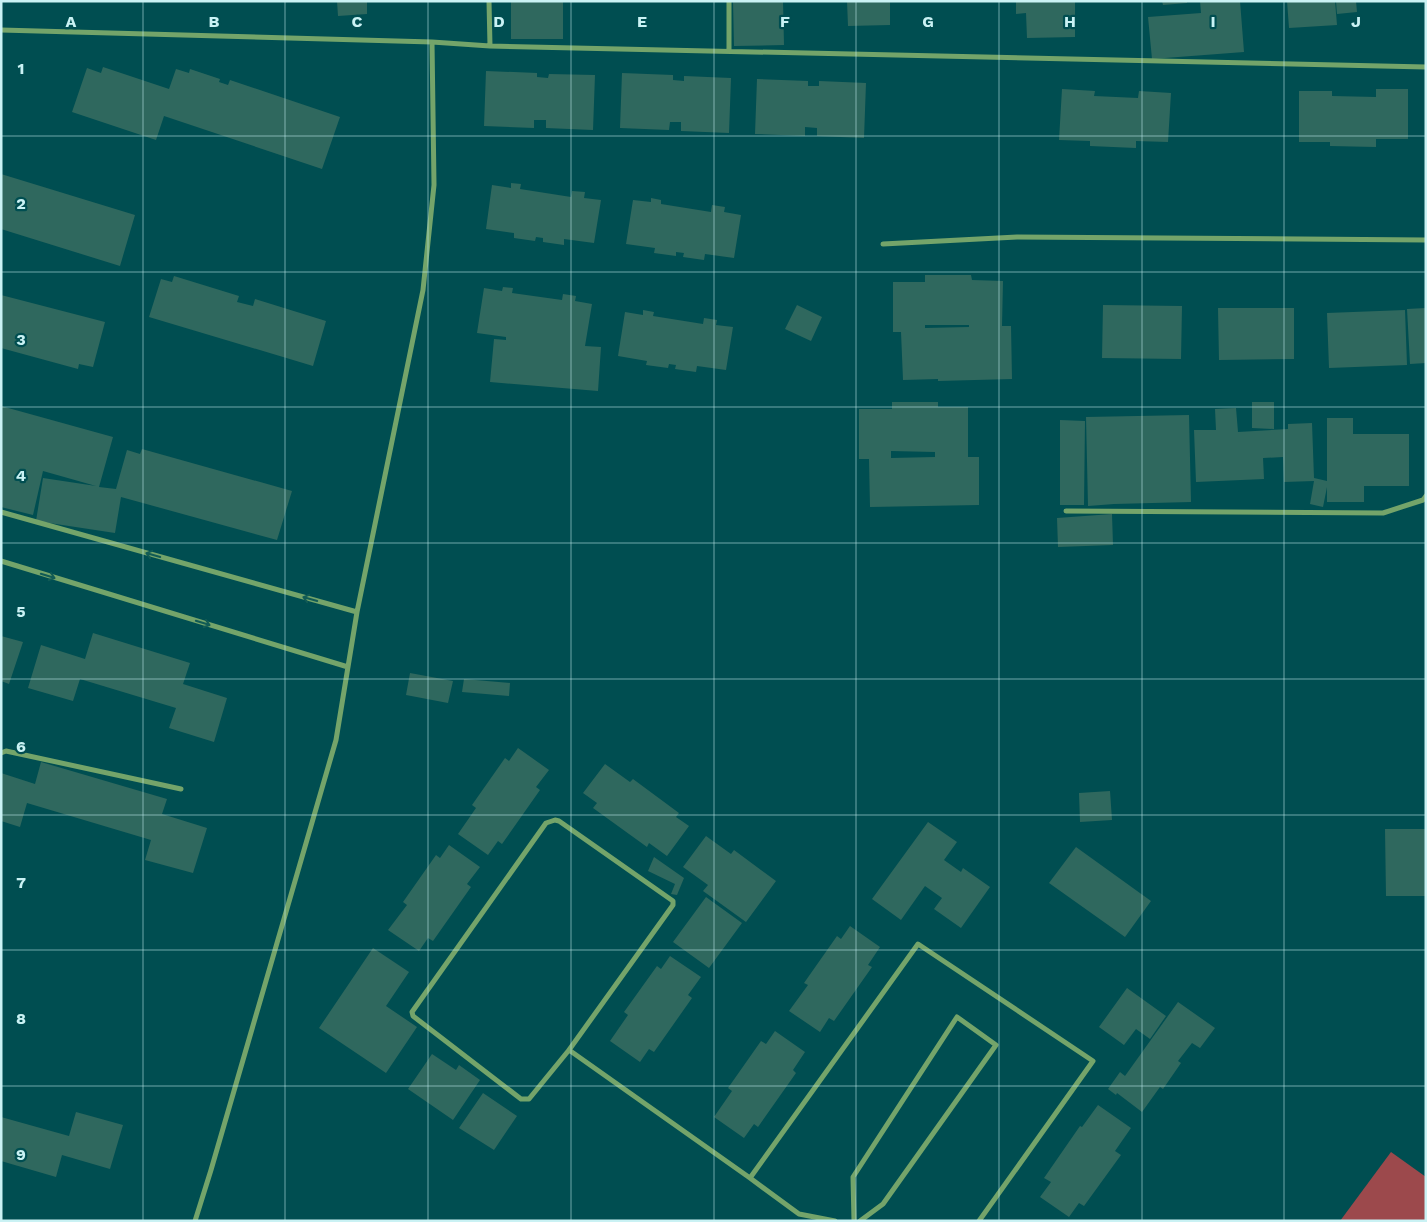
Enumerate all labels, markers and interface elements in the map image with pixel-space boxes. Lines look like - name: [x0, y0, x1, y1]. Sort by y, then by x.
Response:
- text: A: [66, 12, 77, 31]
- text: B: [209, 12, 220, 31]
- text: C: [352, 12, 363, 31]
- text: D: [493, 12, 505, 31]
- text: E: [637, 12, 647, 31]
- text: F: [780, 12, 790, 31]
- text: G: [922, 12, 934, 31]
- text: H: [1064, 12, 1076, 31]
- text: I: [1210, 12, 1216, 31]
- text: J: [1351, 12, 1361, 31]
- text: 1: [18, 59, 24, 78]
- text: 2: [16, 194, 26, 213]
- text: 3: [16, 330, 26, 349]
- text: 4: [16, 466, 26, 485]
- one-way arrow: [146, 549, 162, 559]
- one-way arrow: [40, 571, 56, 581]
- one-way arrow: [302, 593, 318, 603]
- text: 5: [16, 602, 26, 621]
- one-way arrow: [195, 619, 211, 629]
- text: 6: [16, 737, 26, 756]
- text: 7: [16, 873, 26, 892]
- text: 8: [16, 1009, 26, 1028]
- text: 9: [16, 1145, 26, 1164]

